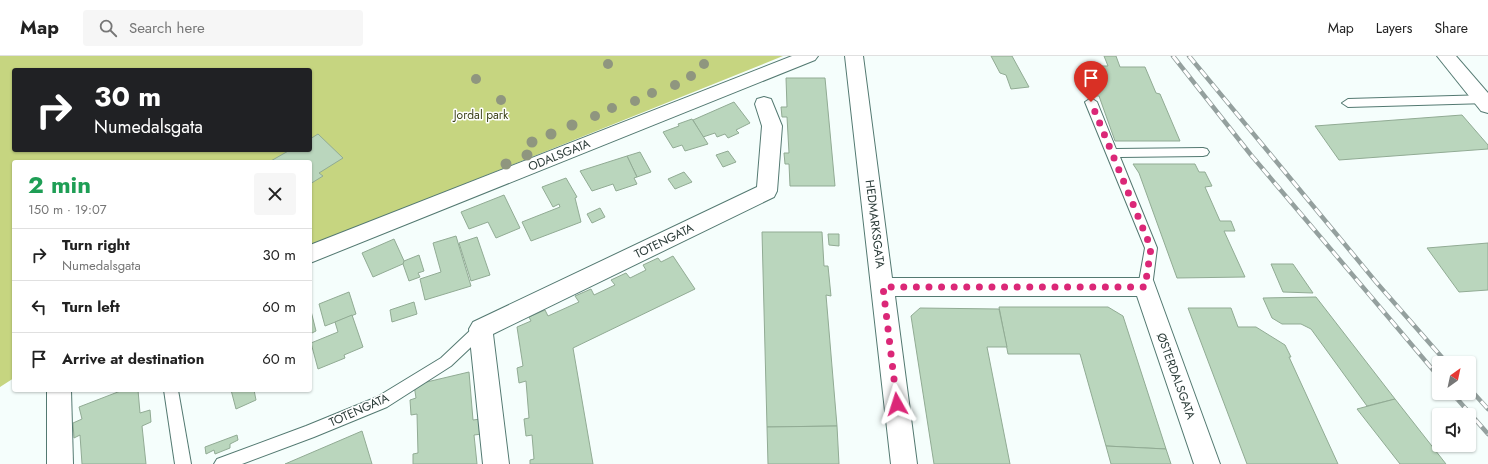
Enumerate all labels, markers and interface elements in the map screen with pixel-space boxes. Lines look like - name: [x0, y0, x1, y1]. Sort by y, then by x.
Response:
- search box: [83, 10, 363, 46]
- text: Map: [20, 14, 59, 41]
- icon: search: [97, 17, 119, 39]
- text: Search here: [129, 17, 205, 39]
- text: Map: [1328, 18, 1354, 38]
- text: Layers: [1376, 18, 1412, 38]
- text: Share: [1434, 18, 1468, 38]
- pin: [1074, 61, 1108, 102]
- icon: arrive: [1080, 67, 1102, 89]
- text: 30 m: [94, 76, 161, 117]
- icon: right: [28, 84, 80, 136]
- park label: Jordal park: [452, 106, 509, 124]
- text: Numedalsgata: [94, 114, 203, 140]
- street label: ODALSGATA: [525, 134, 593, 176]
- text: 2 min: [28, 167, 91, 202]
- button: close: [254, 173, 296, 215]
- street label: HEDMARKSGATA: [861, 179, 889, 270]
- text: 150 m · 19:07: [28, 200, 107, 219]
- street label: TOTENGATA: [631, 219, 697, 263]
- text: Turn right: [62, 234, 130, 256]
- icon: right: [28, 244, 50, 266]
- text: 30 m: [263, 244, 296, 266]
- text: Numedalsgata: [62, 256, 141, 275]
- icon: left: [28, 296, 50, 318]
- text: Turn left: [62, 296, 120, 318]
- text: 60 m: [262, 296, 296, 318]
- street label: ØSTERDALSGATA: [1152, 330, 1200, 422]
- icon: arrive: [28, 348, 50, 370]
- text: Arrive at destination: [62, 348, 204, 370]
- text: 60 m: [262, 348, 296, 370]
- north arrow: [1432, 356, 1476, 400]
- map controls: [1432, 356, 1476, 452]
- position arrow: [876, 383, 918, 425]
- street label: TOTENGATA: [326, 389, 392, 431]
- button: sound: [1432, 408, 1476, 452]

